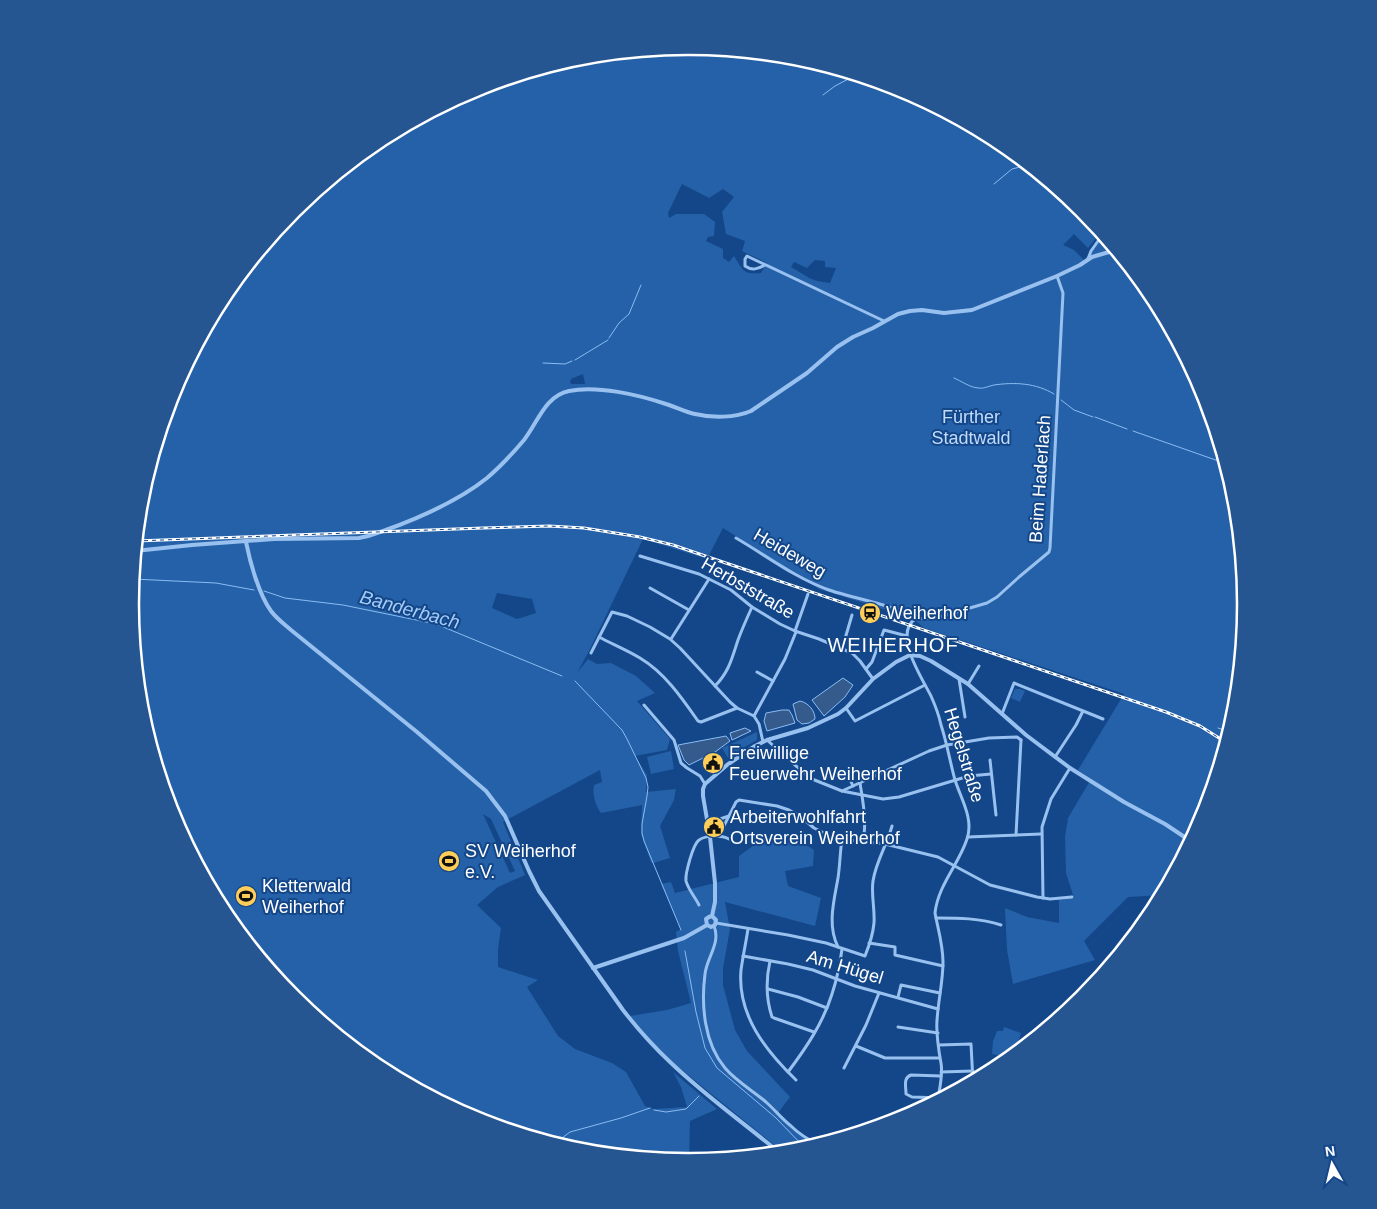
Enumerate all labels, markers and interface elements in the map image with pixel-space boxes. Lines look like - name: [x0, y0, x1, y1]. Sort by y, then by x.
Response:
- park label: Fürther Stadtwald: [931, 407, 1011, 448]
- street label: Beim Haderlach: [1026, 414, 1054, 544]
- street label: Heideweg: [750, 524, 830, 582]
- street label: Herbststraße: [698, 553, 798, 623]
- water label: Banderbach: [358, 586, 462, 633]
- station icon: Weiherhof: [858, 601, 882, 625]
- place label: Weiherhof: [886, 603, 969, 623]
- district label: WEIHERHOF: [827, 634, 959, 656]
- street label: Hegelstraße: [940, 705, 988, 805]
- place label: Freiwillige Feuerwehr Weiherhof: [729, 743, 903, 784]
- public building icon: Freiwillige Feuerwehr Weiherhof: [701, 751, 725, 775]
- place label: Arbeiterwohlfahrt Ortsverein Weiherhof: [730, 807, 901, 848]
- public building icon: Arbeiterwohlfahrt Ortsverein Weiherhof: [702, 815, 726, 839]
- place label: SV Weiherhof e.V.: [465, 841, 577, 882]
- sports icon: SV Weiherhof e.V.: [437, 849, 461, 873]
- place label: Kletterwald Weiherhof: [262, 876, 351, 917]
- sports icon: Kletterwald Weiherhof: [234, 884, 258, 908]
- street label: Am Hügel: [804, 946, 886, 988]
- north arrow: [1307, 1139, 1357, 1189]
- text: N: [1324, 1142, 1336, 1160]

